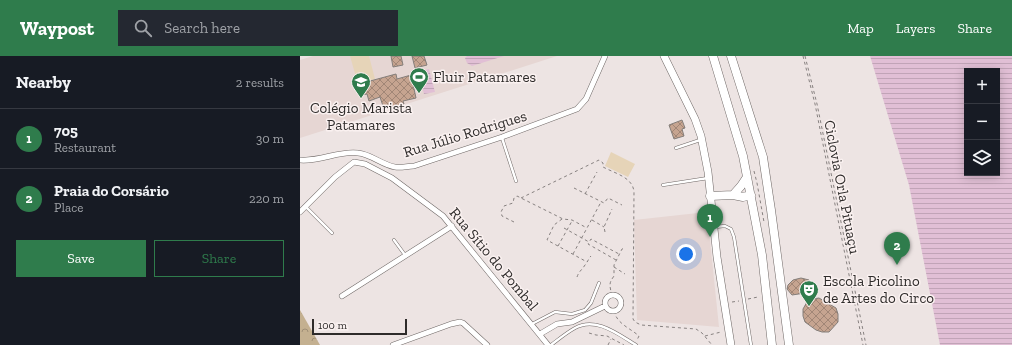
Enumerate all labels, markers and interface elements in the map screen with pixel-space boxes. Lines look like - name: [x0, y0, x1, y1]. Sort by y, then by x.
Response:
- search box: [118, 10, 398, 46]
- text: Waypost: [20, 17, 94, 40]
- icon: search: [132, 17, 154, 39]
- text: Search here: [164, 19, 240, 37]
- text: Map: [847, 20, 874, 37]
- text: Layers: [896, 20, 935, 37]
- text: Share: [957, 20, 992, 37]
- sports icon: Fluir Patamares: [408, 66, 430, 94]
- place label: Fluir Patamares: [433, 68, 536, 86]
- map controls: [964, 68, 1000, 176]
- button: +: [964, 68, 1000, 104]
- school or university icon: Colégio Marista Patamares: [350, 71, 372, 99]
- text: Nearby: [16, 72, 71, 92]
- text: 2 results: [236, 75, 284, 90]
- place label: Colégio Marista Patamares: [310, 99, 412, 134]
- button: −: [964, 104, 1000, 140]
- street label: Rua Júlio Rodrigues: [401, 107, 529, 161]
- street label: Ciclovia Orla Pituaçu: [820, 119, 864, 256]
- text: 705: [54, 122, 78, 140]
- text: 1: [26, 131, 32, 146]
- text: 30 m: [256, 131, 284, 146]
- text: Restaurant: [54, 140, 116, 155]
- button: layers: [964, 140, 1000, 176]
- text: Praia do Corsário: [54, 182, 169, 200]
- text: 2: [26, 191, 32, 206]
- text: 220 m: [249, 191, 284, 206]
- text: Place: [54, 200, 83, 215]
- street label: Rua Sítio do Pombal: [446, 204, 542, 314]
- pin: 1: [697, 204, 723, 237]
- pin: 2: [884, 232, 910, 265]
- button: Save: [16, 240, 146, 277]
- button: Share: [154, 240, 284, 277]
- your location: [676, 244, 696, 264]
- place label: Escola Picolino de Artes do Circo: [823, 272, 934, 307]
- theatre icon: Escola Picolino de Artes do Circo: [798, 279, 820, 307]
- scale bar: [312, 317, 407, 336]
- text: 100 m: [318, 319, 347, 332]

